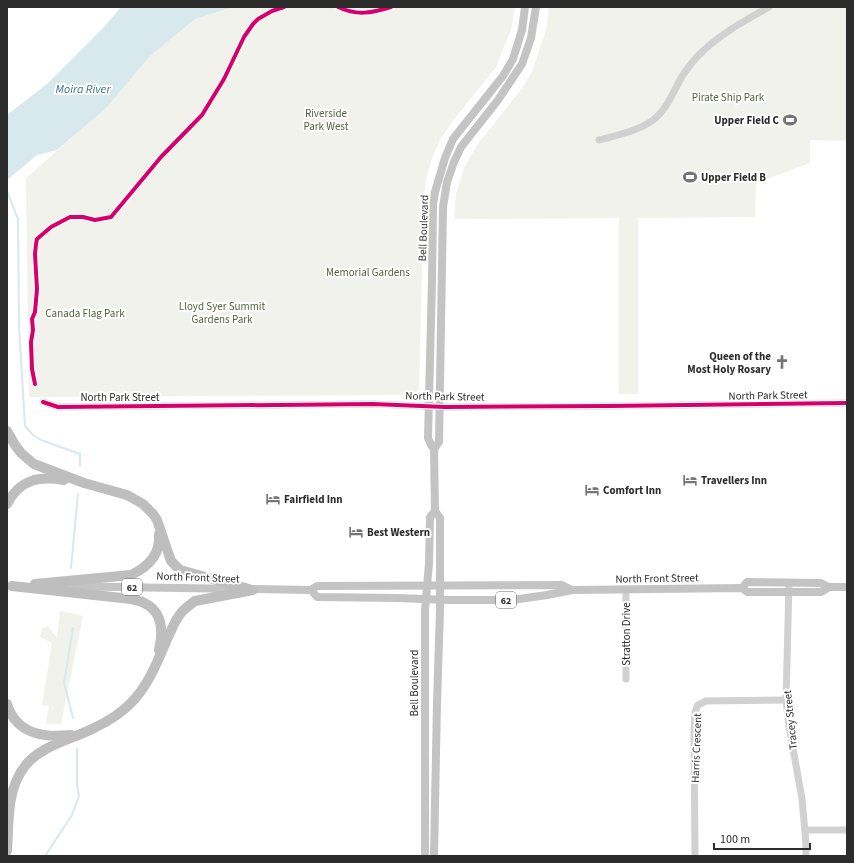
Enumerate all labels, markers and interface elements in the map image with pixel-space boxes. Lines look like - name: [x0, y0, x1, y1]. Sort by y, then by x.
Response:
- water label: Moira River: [56, 81, 111, 98]
- park label: Pirate Ship Park: [692, 90, 765, 105]
- park label: Riverside Park West: [304, 106, 349, 134]
- sports icon: Upper Field C: [782, 112, 798, 128]
- place label: Upper Field C: [714, 113, 780, 128]
- sports icon: Upper Field B: [682, 169, 698, 185]
- place label: Upper Field B: [701, 170, 766, 185]
- street label: Bell Boulevard: [415, 194, 432, 262]
- park label: Memorial Gardens: [326, 265, 410, 280]
- park label: Lloyd Syer Summit Gardens Park: [179, 299, 266, 327]
- park label: Canada Flag Park: [45, 306, 125, 321]
- place label: Queen of the Most Holy Rosary: [687, 349, 771, 377]
- church icon: Queen of the Most Holy Rosary: [774, 354, 790, 370]
- street label: North Park Street: [728, 387, 808, 404]
- street label: North Park Street: [405, 388, 485, 405]
- street label: North Park Street: [80, 390, 160, 405]
- hotel icon: Travellers Inn: [682, 472, 698, 488]
- place label: Travellers Inn: [701, 473, 767, 488]
- hotel icon: Comfort Inn: [584, 482, 600, 498]
- place label: Comfort Inn: [603, 483, 661, 498]
- hotel icon: Fairfield Inn: [265, 491, 281, 507]
- place label: Fairfield Inn: [284, 492, 343, 507]
- hotel icon: Best Western: [348, 524, 364, 540]
- place label: Best Western: [367, 525, 430, 540]
- street label: North Front Street: [156, 569, 240, 586]
- street label: North Front Street: [615, 570, 699, 587]
- road number: 62: [122, 579, 142, 595]
- road number: 62: [496, 592, 516, 608]
- street label: Stratton Drive: [619, 602, 634, 666]
- street label: Bell Boulevard: [407, 650, 422, 716]
- street label: Tracey Street: [780, 689, 801, 750]
- street label: Harris Crescent: [688, 713, 705, 783]
- scale bar: [714, 825, 810, 851]
- text: 100 m: [720, 831, 750, 848]

